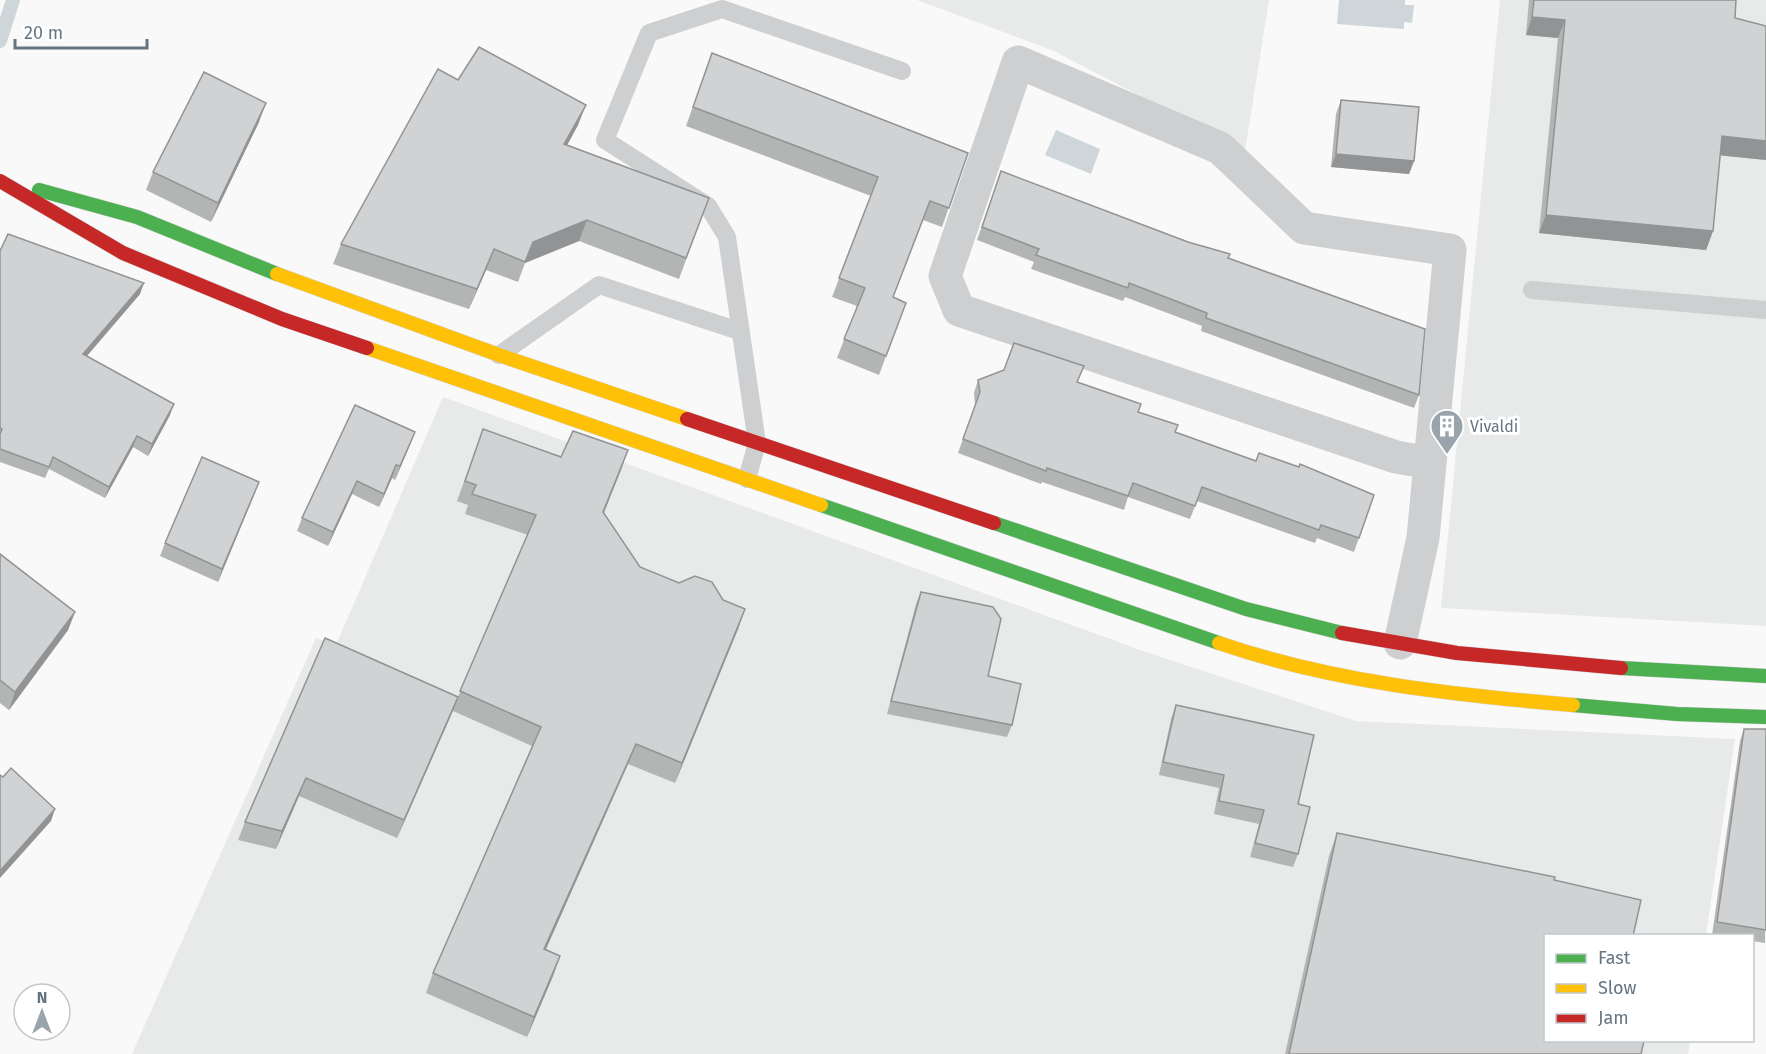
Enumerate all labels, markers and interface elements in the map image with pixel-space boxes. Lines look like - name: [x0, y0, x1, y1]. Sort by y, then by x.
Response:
- scale bar: [15, 12, 147, 50]
- text: 20 m: [24, 22, 63, 44]
- building icon: Vivaldi: [1429, 408, 1465, 455]
- place label: Vivaldi: [1470, 417, 1518, 436]
- legend: [1544, 934, 1754, 1042]
- text: Fast: [1598, 947, 1631, 969]
- text: Slow: [1598, 977, 1637, 999]
- north arrow: [12, 982, 72, 1042]
- text: N: [37, 988, 47, 1007]
- text: Jam: [1598, 1007, 1629, 1029]

